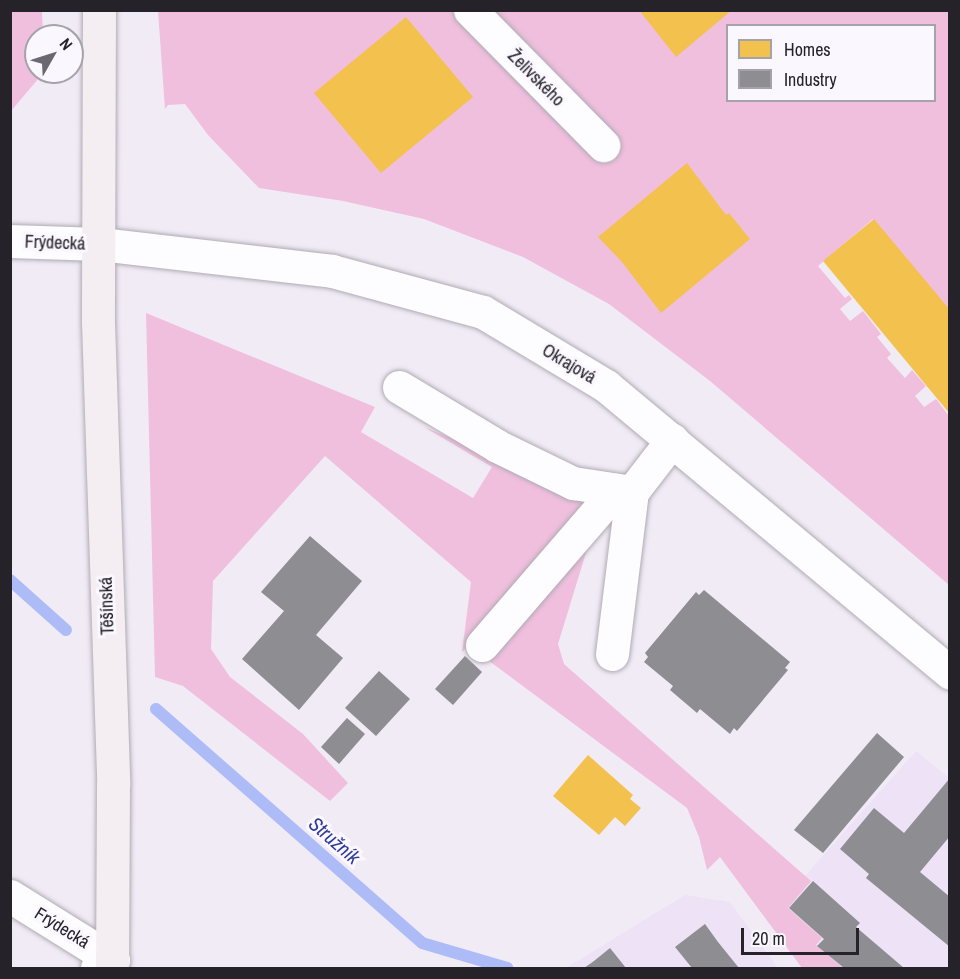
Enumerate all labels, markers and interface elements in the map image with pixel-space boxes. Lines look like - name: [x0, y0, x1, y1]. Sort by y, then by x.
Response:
- north arrow: [24, 24, 84, 84]
- legend: [726, 24, 936, 102]
- text: N: [55, 33, 78, 55]
- text: Homes: [784, 37, 831, 62]
- street label: Želivského: [503, 45, 569, 111]
- text: Industry: [784, 67, 837, 92]
- street label: Frýdecká: [24, 231, 86, 255]
- street label: Okrajová: [538, 340, 600, 388]
- street label: Těšínská: [95, 577, 119, 635]
- water label: Stružník: [304, 811, 366, 869]
- street label: Frýdecká: [31, 903, 93, 953]
- scale bar: [744, 916, 862, 954]
- text: 20 m: [752, 926, 785, 951]

